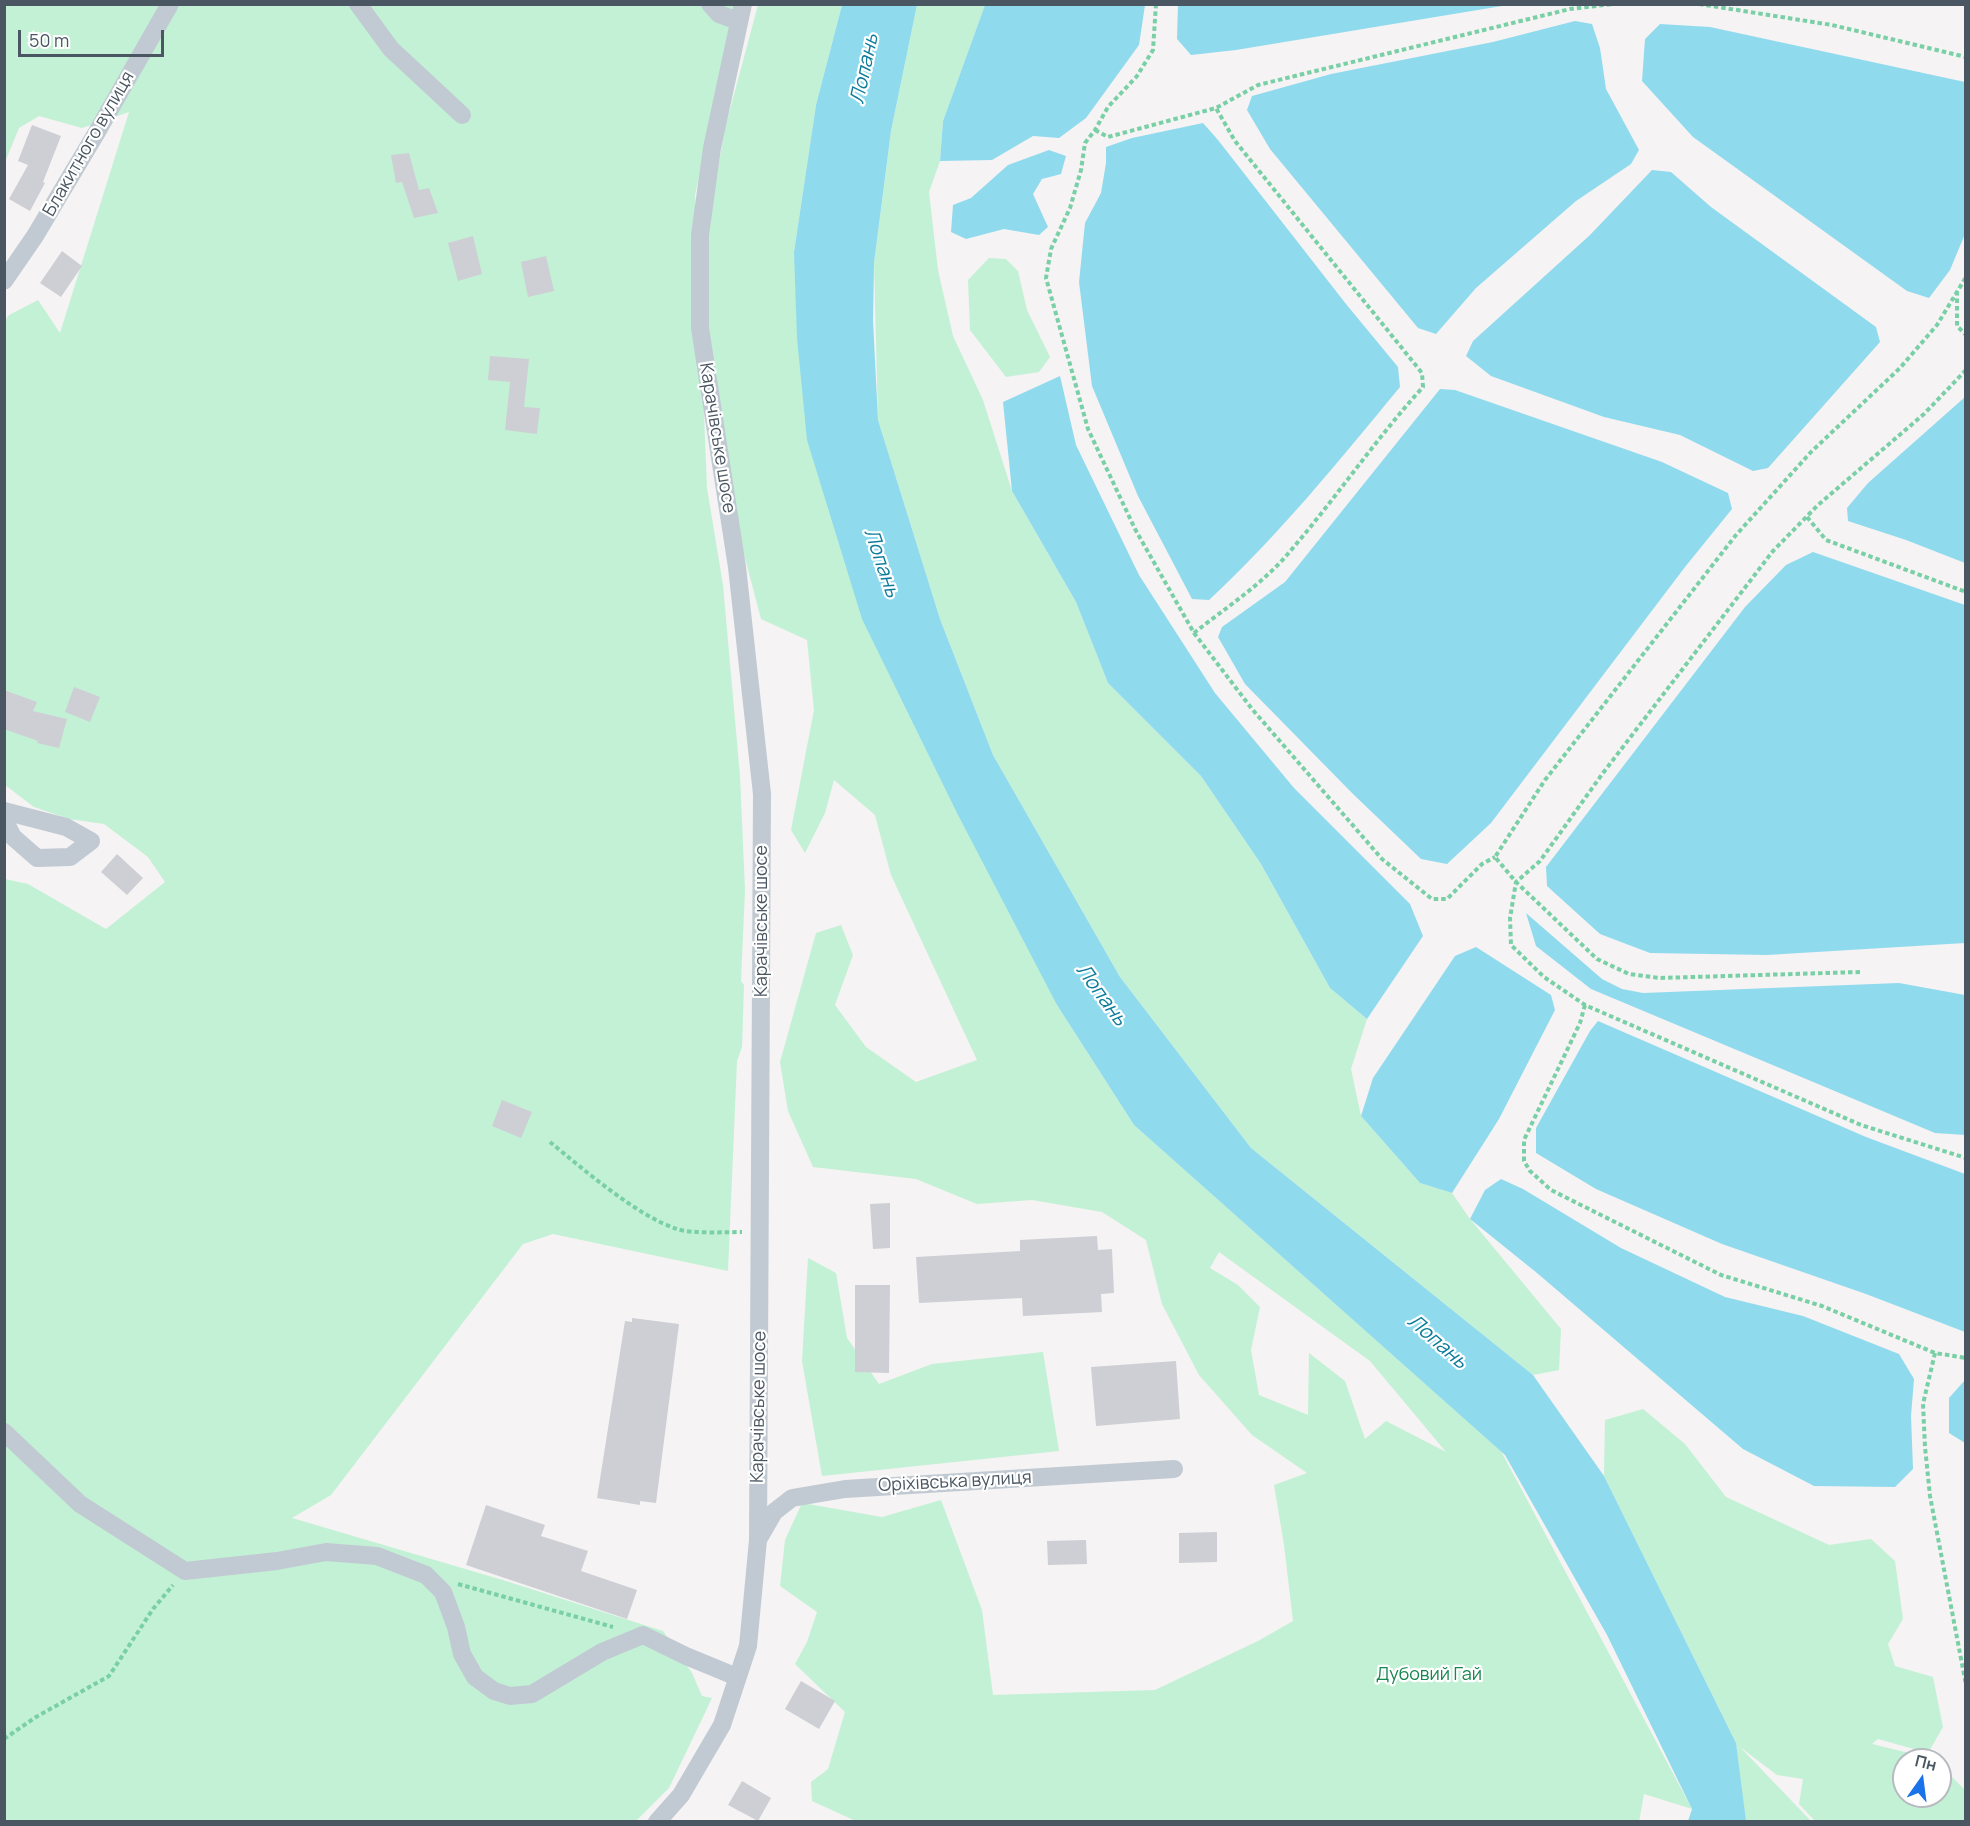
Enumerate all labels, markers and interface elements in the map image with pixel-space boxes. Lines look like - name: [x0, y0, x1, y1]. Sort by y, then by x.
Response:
- scale bar: [21, 18, 166, 56]
- text: 50 m: [29, 28, 69, 52]
- water label: Лопань: [846, 32, 884, 106]
- street label: Блакитного вулиця: [39, 68, 139, 220]
- street label: Карачівське шосе: [694, 361, 740, 515]
- water label: Лопань: [858, 526, 904, 600]
- street label: Карачівське шосе: [751, 845, 773, 997]
- water label: Лопань: [1070, 959, 1132, 1031]
- water label: Лопань: [1402, 1310, 1472, 1374]
- street label: Карачівське шосе: [747, 1331, 771, 1483]
- street label: Оріхівська вулиця: [878, 1467, 1032, 1497]
- park label: Дубовий Гай: [1376, 1664, 1482, 1686]
- north arrow: [1892, 1748, 1952, 1808]
- text: Пн: [1913, 1749, 1939, 1776]

